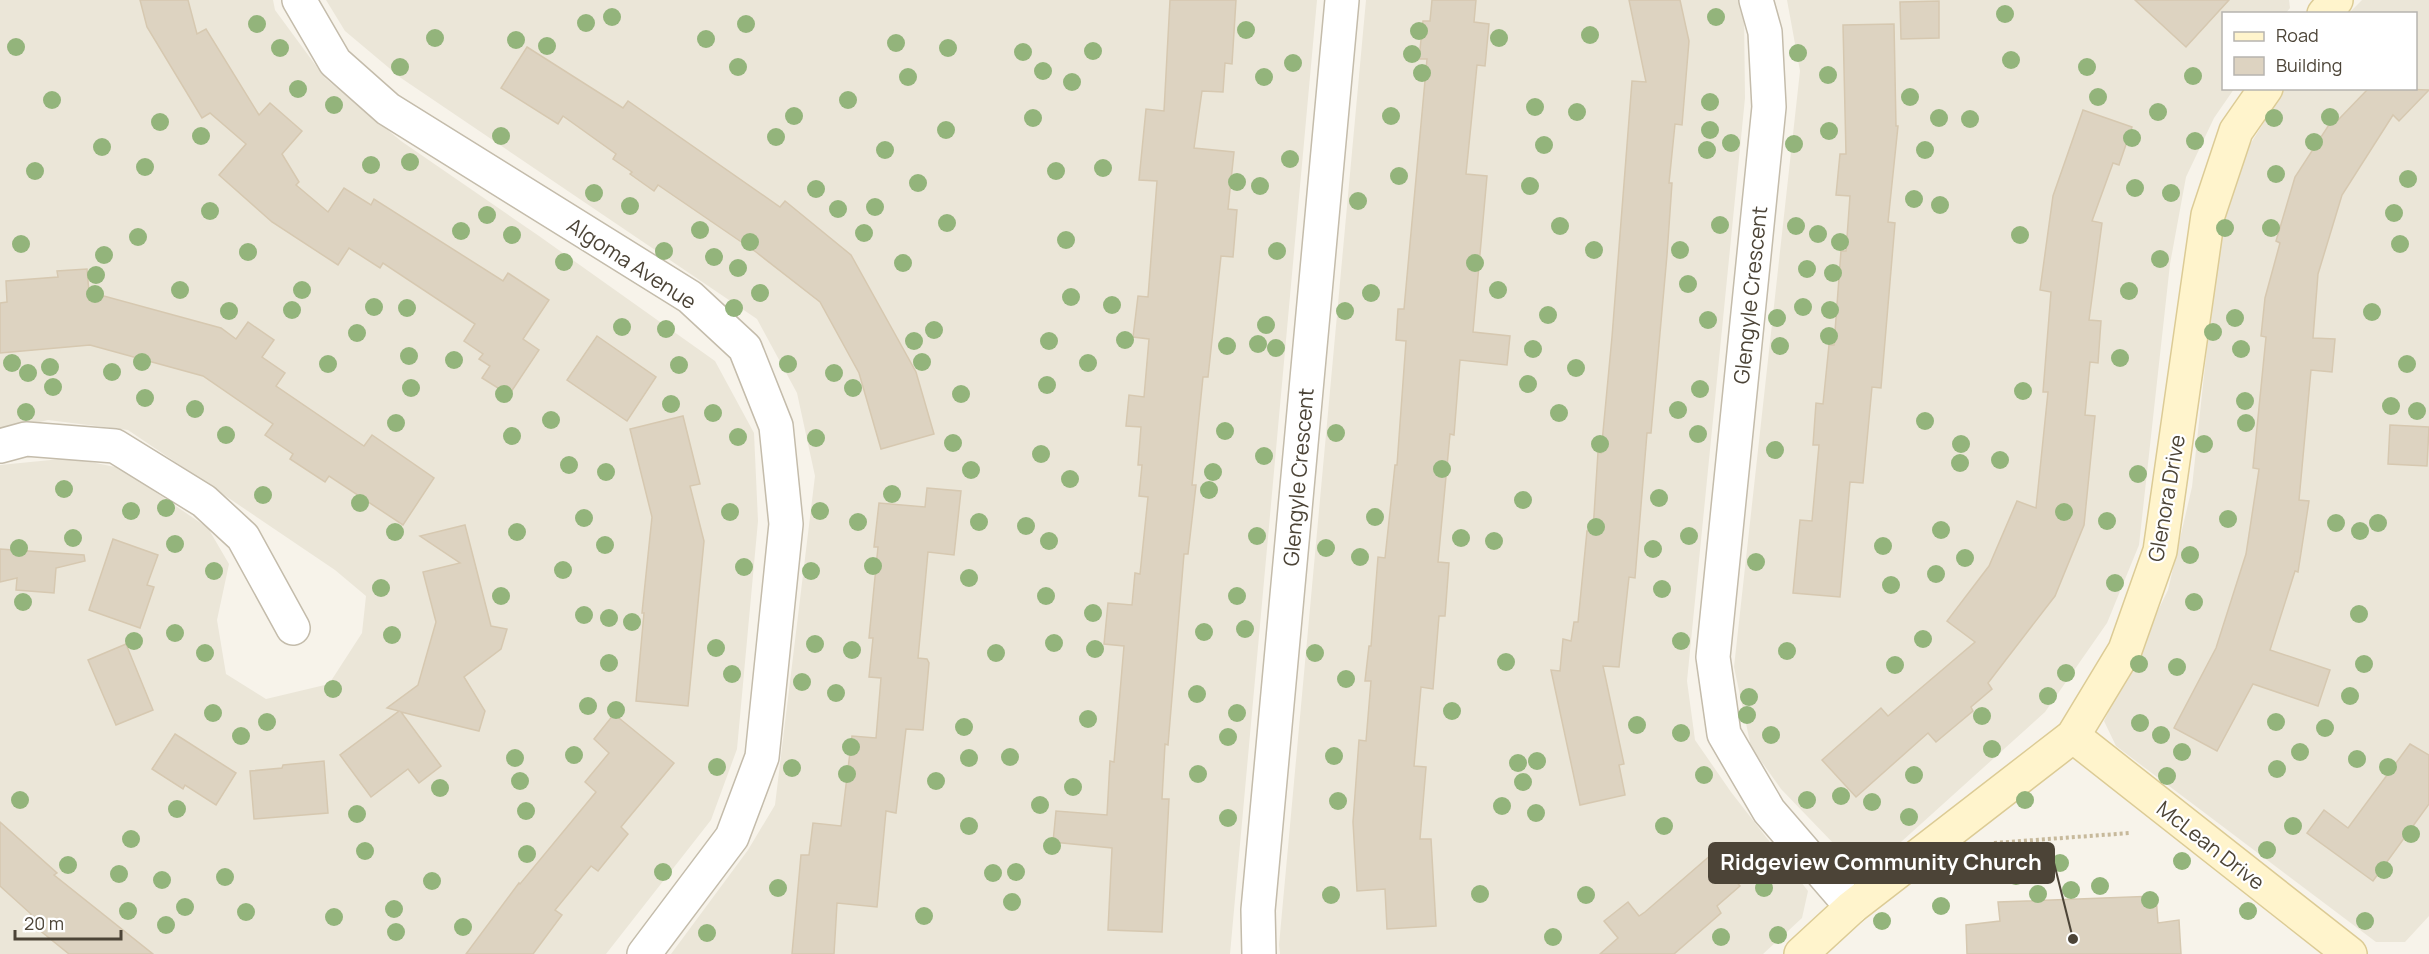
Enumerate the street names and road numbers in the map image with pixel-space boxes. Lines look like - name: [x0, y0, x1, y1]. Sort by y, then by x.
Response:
- street label: Glengyle Crescent: [1727, 205, 1773, 385]
- street label: Algoma Avenue: [562, 211, 702, 315]
- street label: Glengyle Crescent: [1276, 387, 1320, 567]
- street label: Glenora Drive: [2141, 432, 2191, 564]
- street label: McLean Drive: [2151, 794, 2271, 896]

